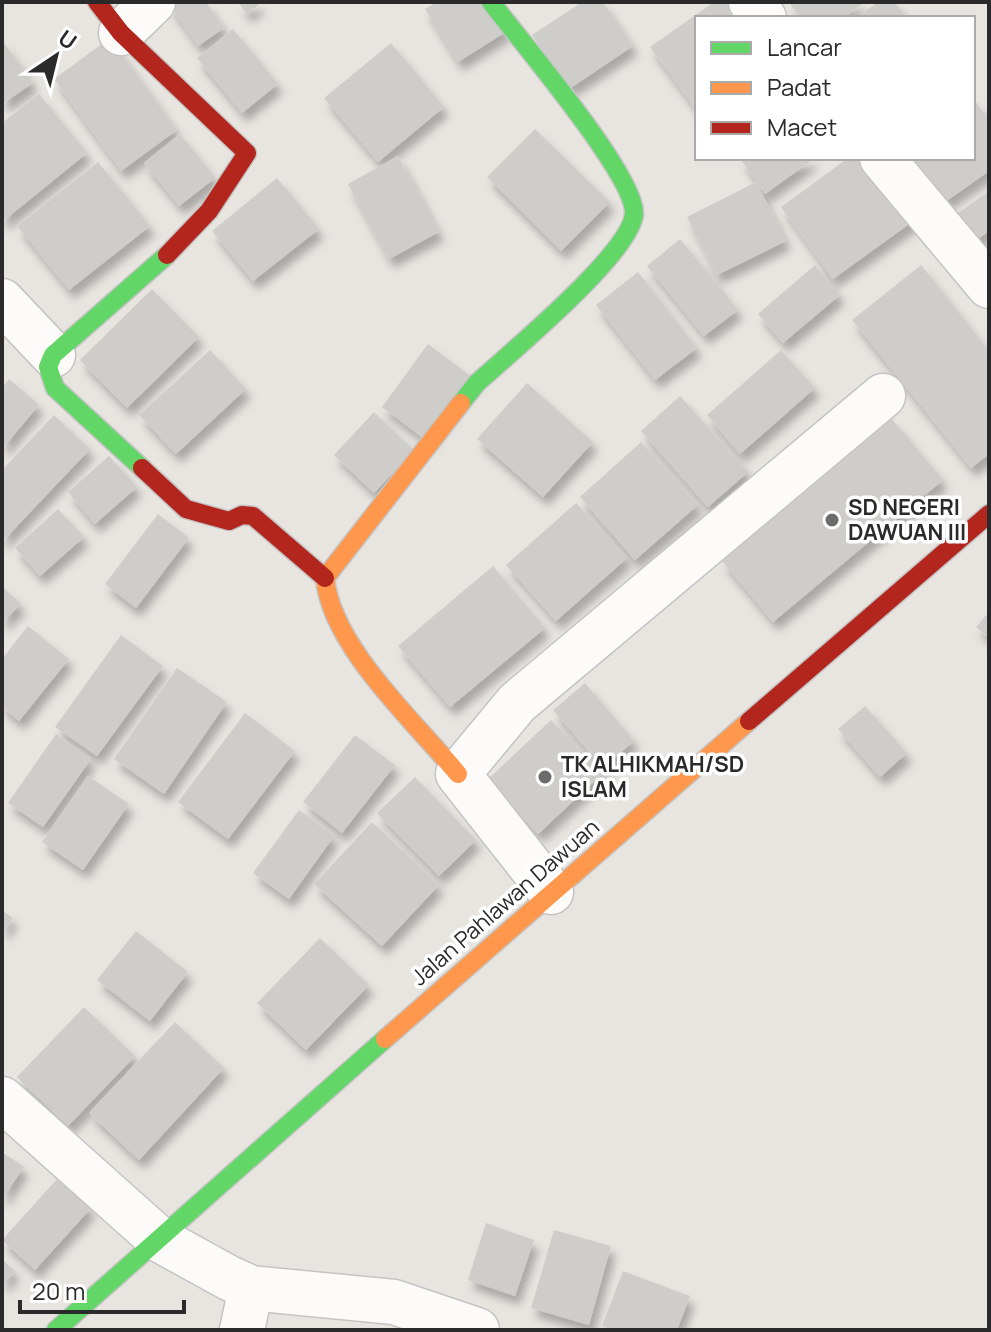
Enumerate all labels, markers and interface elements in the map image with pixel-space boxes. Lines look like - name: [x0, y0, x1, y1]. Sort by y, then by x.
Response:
- north arrow: [16, 16, 96, 96]
- legend: [695, 16, 975, 160]
- text: U: [52, 23, 83, 56]
- text: Lancar: [767, 30, 842, 63]
- text: Padat: [767, 70, 831, 103]
- text: Macet: [767, 110, 837, 143]
- place label: SD NEGERI DAWUAN III: [848, 492, 966, 547]
- marker: SD NEGERI DAWUAN III: [823, 511, 841, 529]
- place label: TK ALHIKMAH/SD ISLAM: [561, 749, 744, 804]
- marker: TK ALHIKMAH/SD ISLAM: [536, 768, 554, 786]
- street label: Jalan Pahlawan Dawuan: [405, 812, 605, 992]
- scale bar: [20, 1264, 184, 1314]
- text: 20 m: [32, 1274, 85, 1307]

